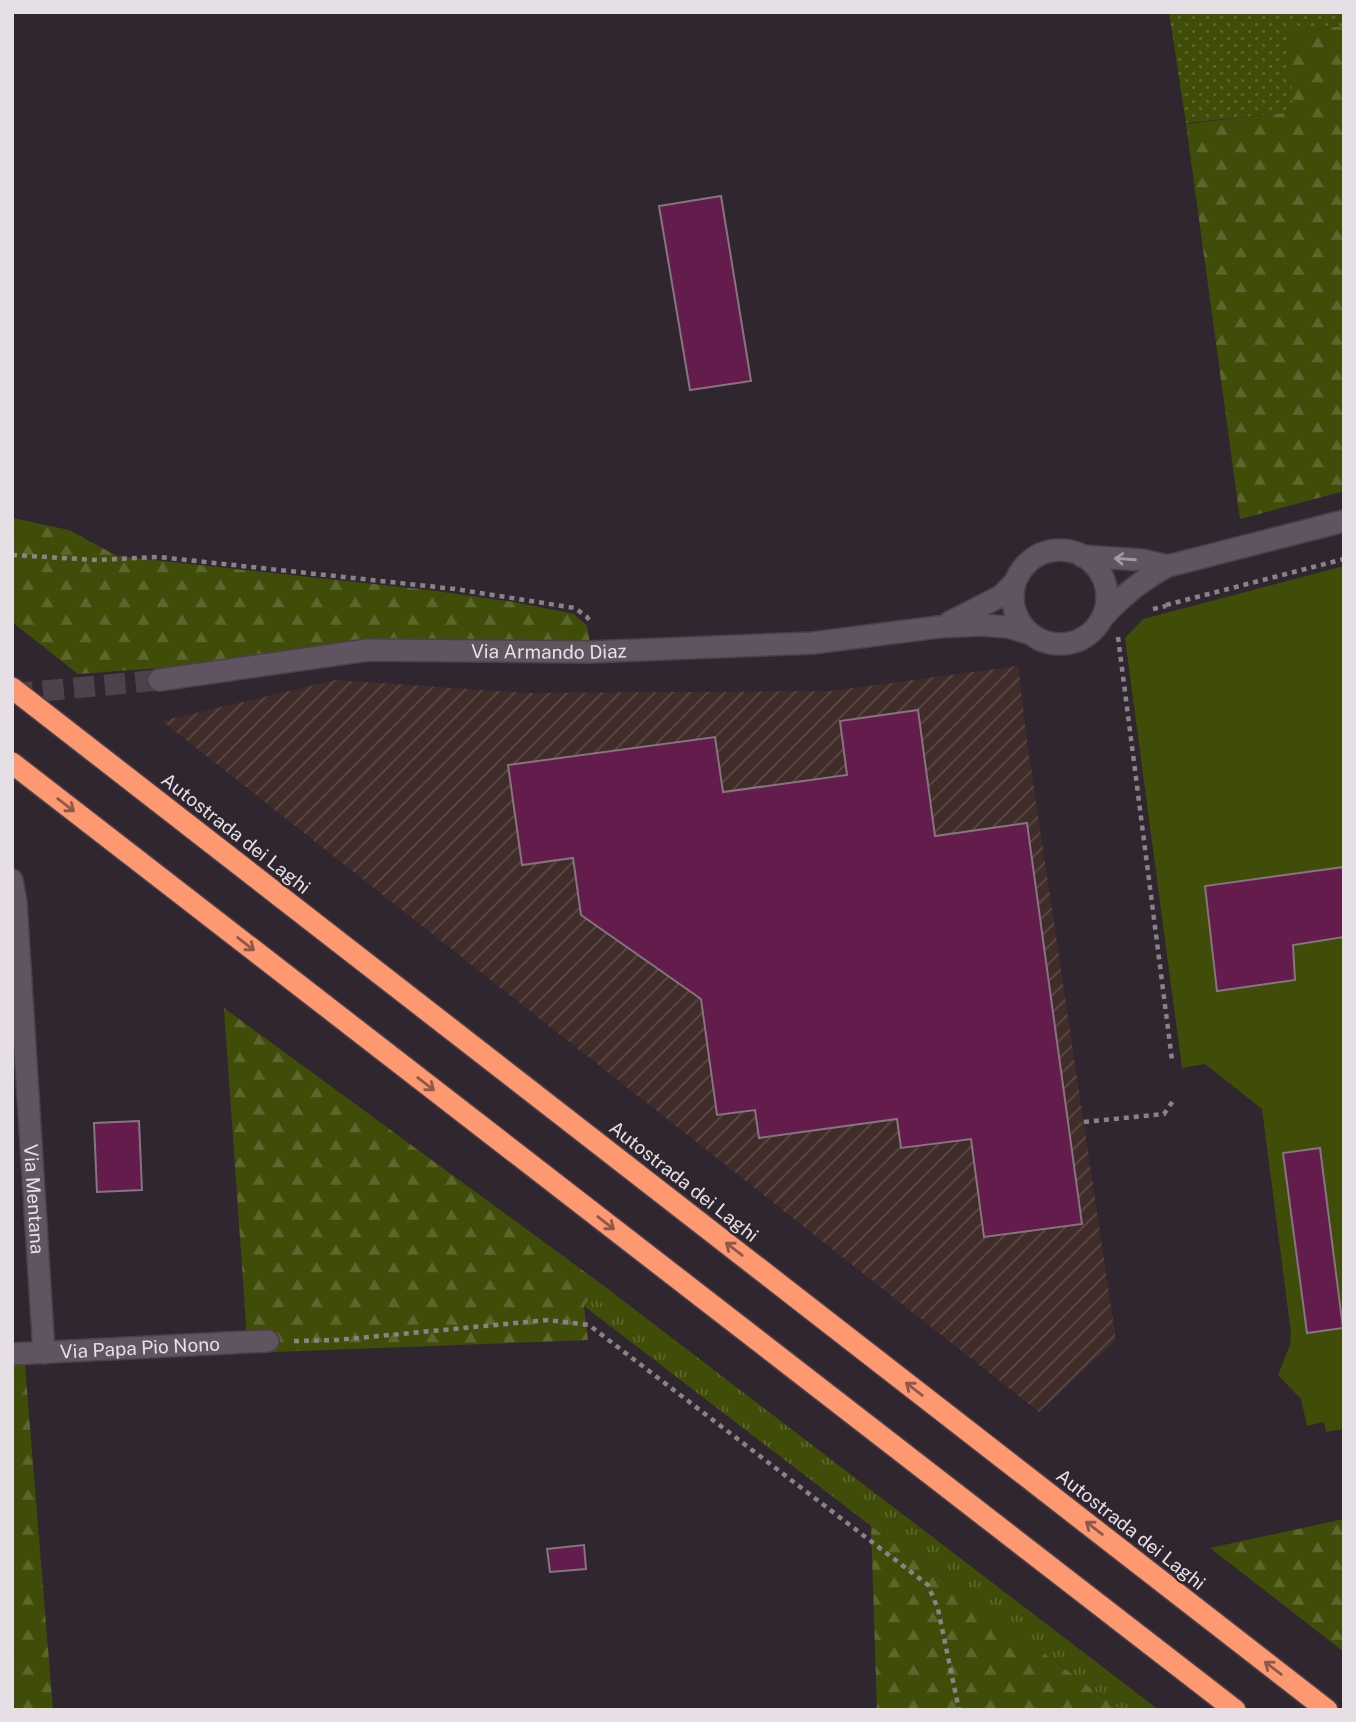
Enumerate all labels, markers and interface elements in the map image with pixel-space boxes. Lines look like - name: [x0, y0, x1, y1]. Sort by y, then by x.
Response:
- one-way arrow: [1114, 552, 1137, 565]
- street label: Via Armando Diaz: [471, 639, 627, 663]
- street label: Autostrada dei Laghi: [157, 768, 315, 898]
- one-way arrow: [57, 798, 75, 813]
- one-way arrow: [236, 937, 255, 952]
- one-way arrow: [416, 1076, 435, 1091]
- street label: Autostrada dei Laghi: [605, 1116, 763, 1246]
- street label: Via Mentana: [20, 1144, 49, 1255]
- one-way arrow: [596, 1215, 615, 1230]
- one-way arrow: [726, 1241, 744, 1257]
- street label: Via Papa Pio Nono: [59, 1332, 220, 1363]
- one-way arrow: [905, 1381, 924, 1396]
- street label: Autostrada dei Laghi: [1052, 1464, 1210, 1594]
- one-way arrow: [1085, 1521, 1103, 1536]
- one-way arrow: [1265, 1660, 1283, 1675]

